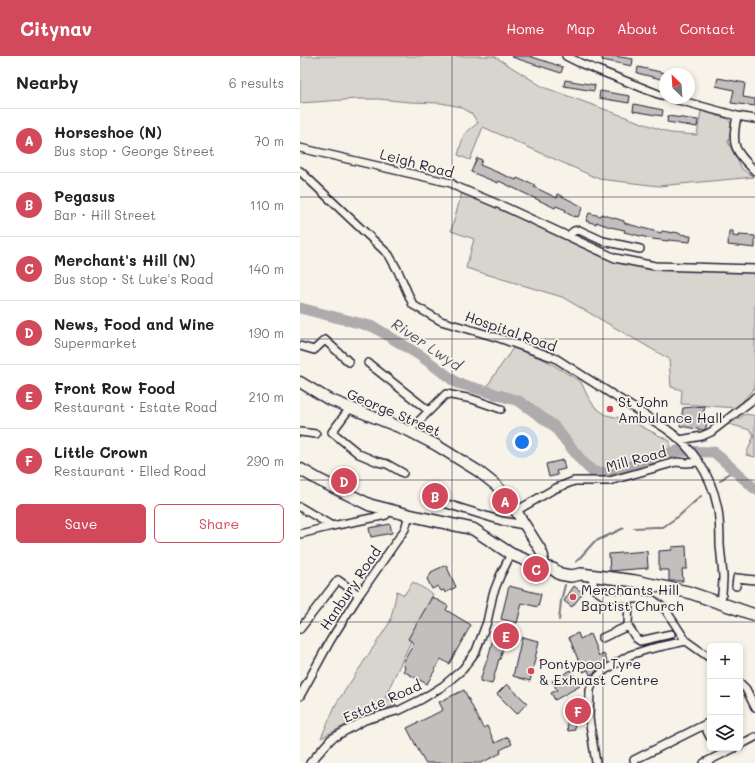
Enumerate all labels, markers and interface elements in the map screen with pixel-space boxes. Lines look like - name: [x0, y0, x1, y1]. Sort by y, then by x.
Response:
- text: Citynav: [20, 16, 92, 41]
- text: Home: [506, 19, 544, 38]
- text: Map: [566, 19, 595, 38]
- text: About: [617, 19, 658, 38]
- text: Contact: [680, 19, 735, 38]
- north arrow: [659, 68, 695, 104]
- text: Nearby: [16, 71, 78, 93]
- text: 6 results: [229, 74, 284, 91]
- text: Horseshoe (N): [54, 122, 162, 142]
- text: A: [24, 132, 34, 149]
- text: 70 m: [254, 132, 284, 149]
- text: Bus stop · George Street: [54, 142, 214, 159]
- street label: Leigh Road: [378, 144, 456, 182]
- text: Pegasus: [54, 186, 115, 206]
- text: B: [25, 196, 33, 213]
- text: 110 m: [250, 196, 284, 213]
- text: Bar · Hill Street: [54, 206, 156, 223]
- text: Merchant's Hill (N): [54, 250, 195, 270]
- text: C: [24, 260, 34, 277]
- text: 140 m: [248, 260, 284, 277]
- text: Bus stop · St Luke's Road: [54, 270, 213, 287]
- street label: Hospital Road: [463, 306, 559, 356]
- water label: River Lwyd: [388, 313, 467, 376]
- text: News, Food and Wine: [54, 314, 214, 334]
- text: D: [24, 324, 34, 341]
- text: 190 m: [248, 324, 284, 341]
- text: Supermarket: [54, 334, 137, 351]
- text: Front Row Food: [54, 378, 175, 398]
- street label: George Street: [344, 384, 444, 440]
- text: E: [25, 388, 33, 405]
- text: 210 m: [248, 388, 284, 405]
- place label: St John Ambulance Hall: [618, 392, 723, 427]
- text: Restaurant · Estate Road: [54, 398, 217, 415]
- marker: St John Ambulance Hall: [605, 404, 615, 414]
- your location: [512, 432, 532, 452]
- text: Little Crown: [54, 442, 148, 462]
- street label: Mill Road: [604, 442, 668, 476]
- text: F: [25, 452, 33, 469]
- text: 290 m: [247, 452, 284, 469]
- text: Restaurant · Elled Road: [54, 462, 206, 479]
- pin: D: [331, 466, 357, 496]
- pin: B: [422, 481, 448, 511]
- pin: A: [492, 486, 518, 516]
- button: Save: [16, 504, 146, 543]
- button: Share: [154, 504, 284, 543]
- street label: Hanbury Road: [315, 542, 385, 633]
- pin: C: [523, 554, 549, 584]
- place label: Merchants Hill Baptist Church: [581, 580, 684, 615]
- marker: Merchants Hill Baptist Church: [568, 592, 578, 602]
- pin: E: [493, 621, 519, 651]
- map controls: [707, 643, 743, 751]
- button: +: [707, 643, 743, 679]
- place label: Pontypool Tyre & Exhuast Centre: [539, 654, 659, 689]
- marker: Pontypool Tyre & Exhuast Centre: [526, 666, 536, 676]
- street label: Estate Road: [340, 675, 424, 727]
- button: −: [707, 679, 743, 715]
- pin: F: [565, 696, 591, 726]
- button: layers: [707, 715, 743, 751]

